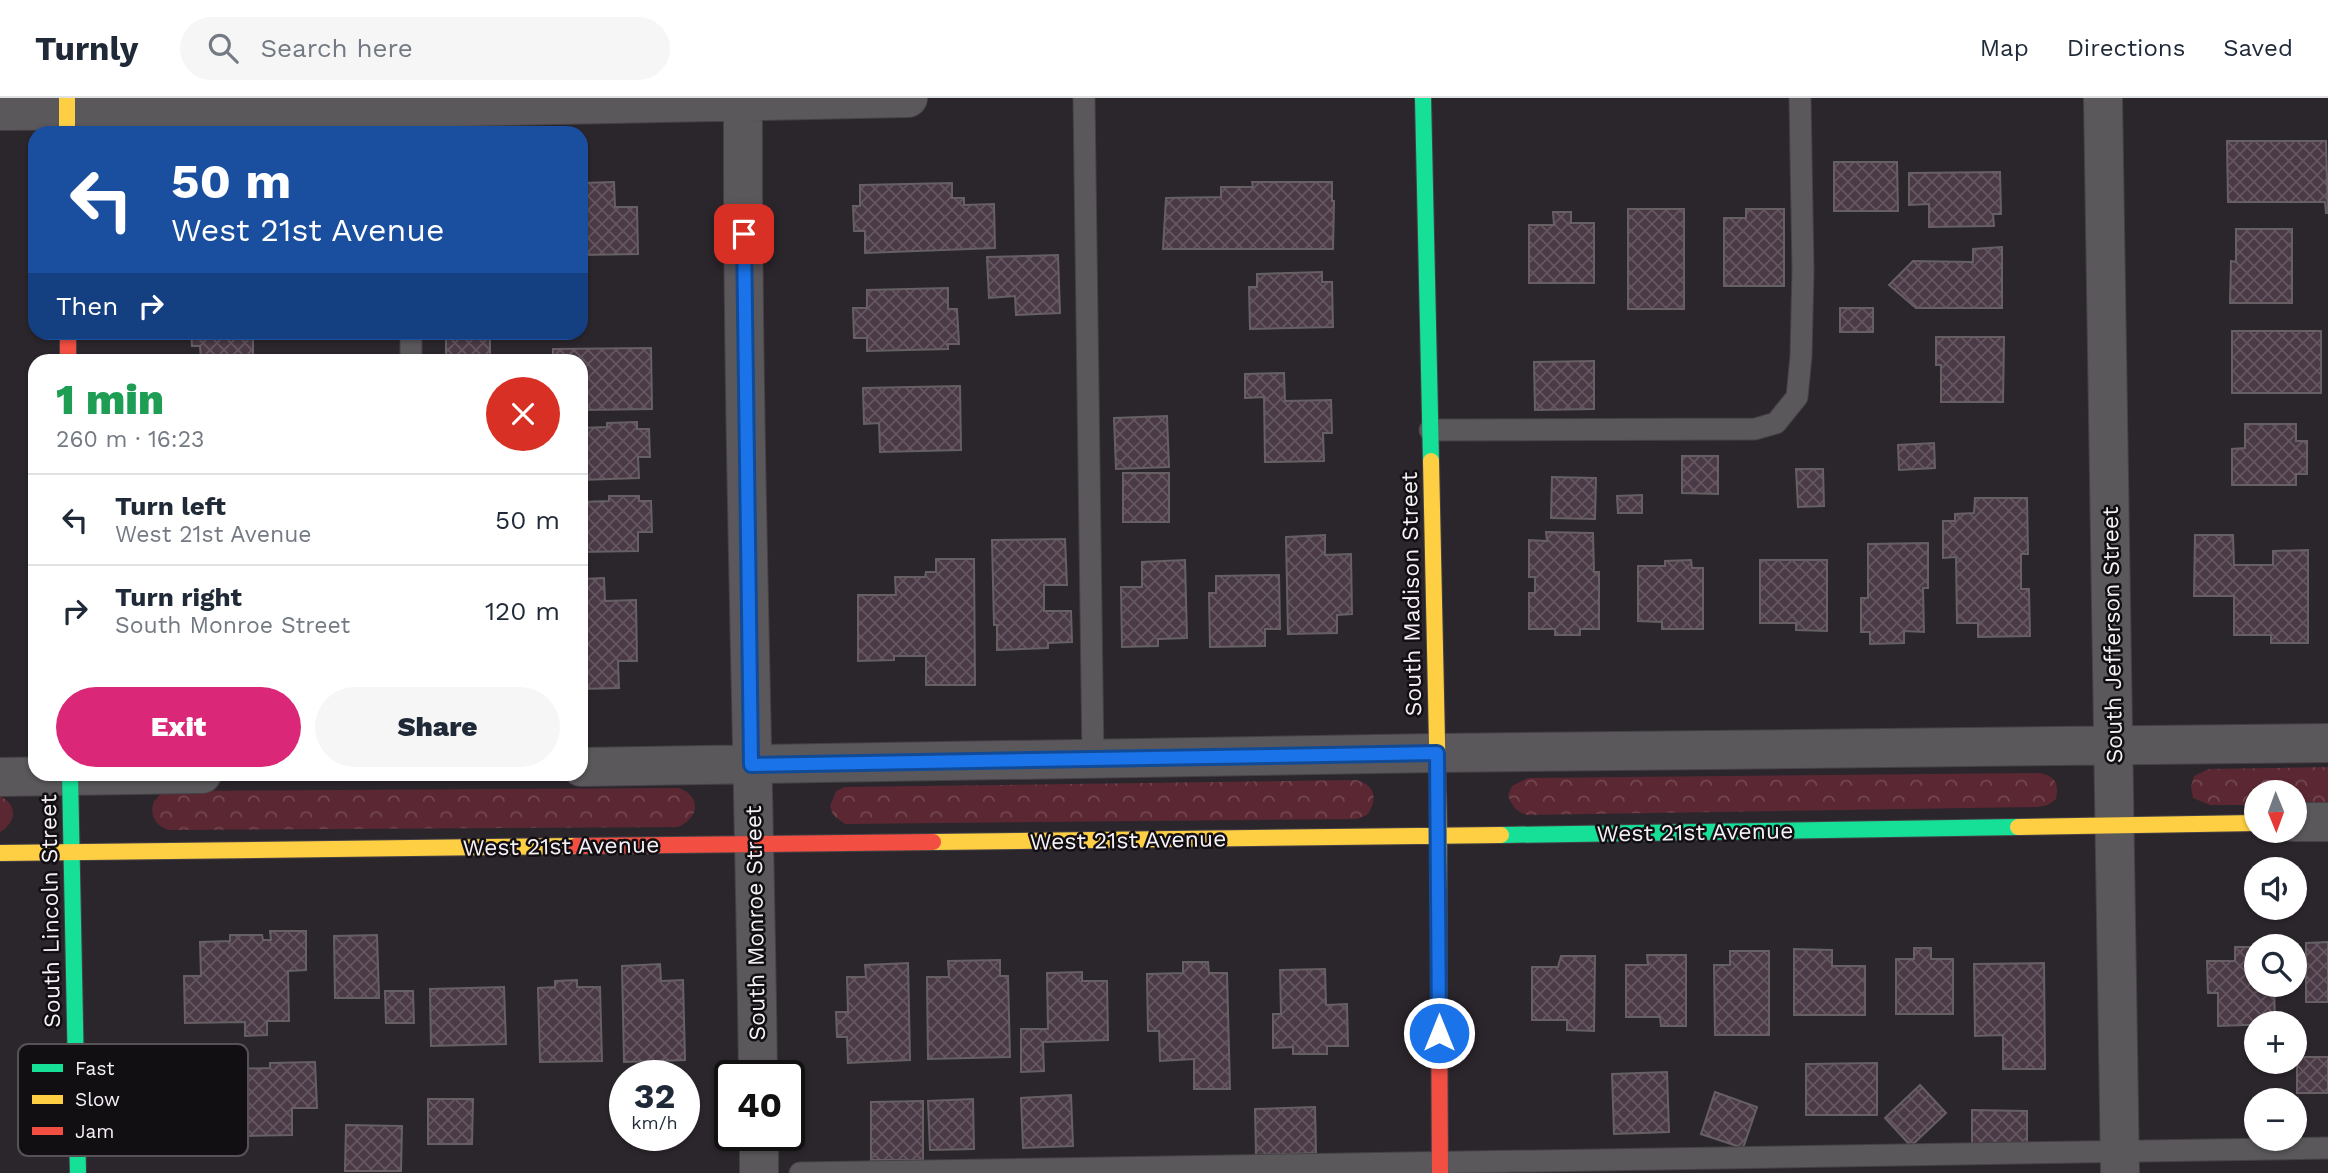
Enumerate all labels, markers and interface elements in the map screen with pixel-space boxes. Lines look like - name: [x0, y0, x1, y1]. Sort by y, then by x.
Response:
- search box: [180, 17, 670, 80]
- text: Turnly: [35, 29, 138, 68]
- icon: search: [204, 29, 242, 67]
- text: Search here: [260, 33, 413, 63]
- text: Map: [1980, 34, 2029, 62]
- text: Directions: [2067, 34, 2185, 62]
- text: Saved: [2223, 34, 2293, 62]
- text: 50 m: [171, 152, 291, 210]
- icon: left: [56, 154, 147, 245]
- pin: [714, 204, 774, 264]
- text: West 21st Avenue: [171, 211, 445, 249]
- icon: arrive: [725, 215, 763, 253]
- icon: right: [132, 287, 170, 325]
- text: Then: [56, 291, 118, 321]
- text: 1 min: [56, 375, 164, 424]
- button: close: [486, 377, 560, 451]
- text: 260 m · 16:23: [56, 426, 204, 453]
- street label: South Madison Street: [1396, 471, 1427, 717]
- text: Turn left: [115, 491, 226, 521]
- icon: left: [56, 501, 94, 539]
- text: 50 m: [495, 505, 560, 535]
- street label: South Jefferson Street: [2097, 506, 2128, 764]
- text: West 21st Avenue: [115, 521, 312, 548]
- text: Turn right: [115, 582, 242, 612]
- icon: right: [56, 592, 94, 630]
- text: 120 m: [485, 596, 560, 626]
- text: South Monroe Street: [115, 612, 350, 639]
- button: Exit: [56, 687, 301, 767]
- button: Share: [315, 687, 560, 767]
- north arrow: [2244, 780, 2306, 844]
- map controls: [2244, 780, 2307, 1151]
- street label: South Lincoln Street: [35, 794, 66, 1028]
- street label: South Monroe Street: [740, 805, 771, 1041]
- street label: West 21st Avenue: [1596, 817, 1794, 848]
- street label: West 21st Avenue: [1029, 825, 1227, 856]
- street label: West 21st Avenue: [462, 831, 660, 862]
- button: sound: [2244, 857, 2307, 920]
- button: search: [2244, 934, 2307, 997]
- position arrow: [1402, 996, 1476, 1070]
- button: +: [2244, 1011, 2307, 1074]
- legend: [18, 1044, 248, 1156]
- text: Fast: [75, 1057, 114, 1080]
- speed limit sign: 40: [714, 1060, 805, 1151]
- text: 32: [634, 1075, 675, 1117]
- text: Slow: [75, 1088, 120, 1111]
- button: −: [2244, 1088, 2307, 1151]
- text: km/h: [631, 1112, 678, 1133]
- text: Jam: [75, 1120, 114, 1143]

